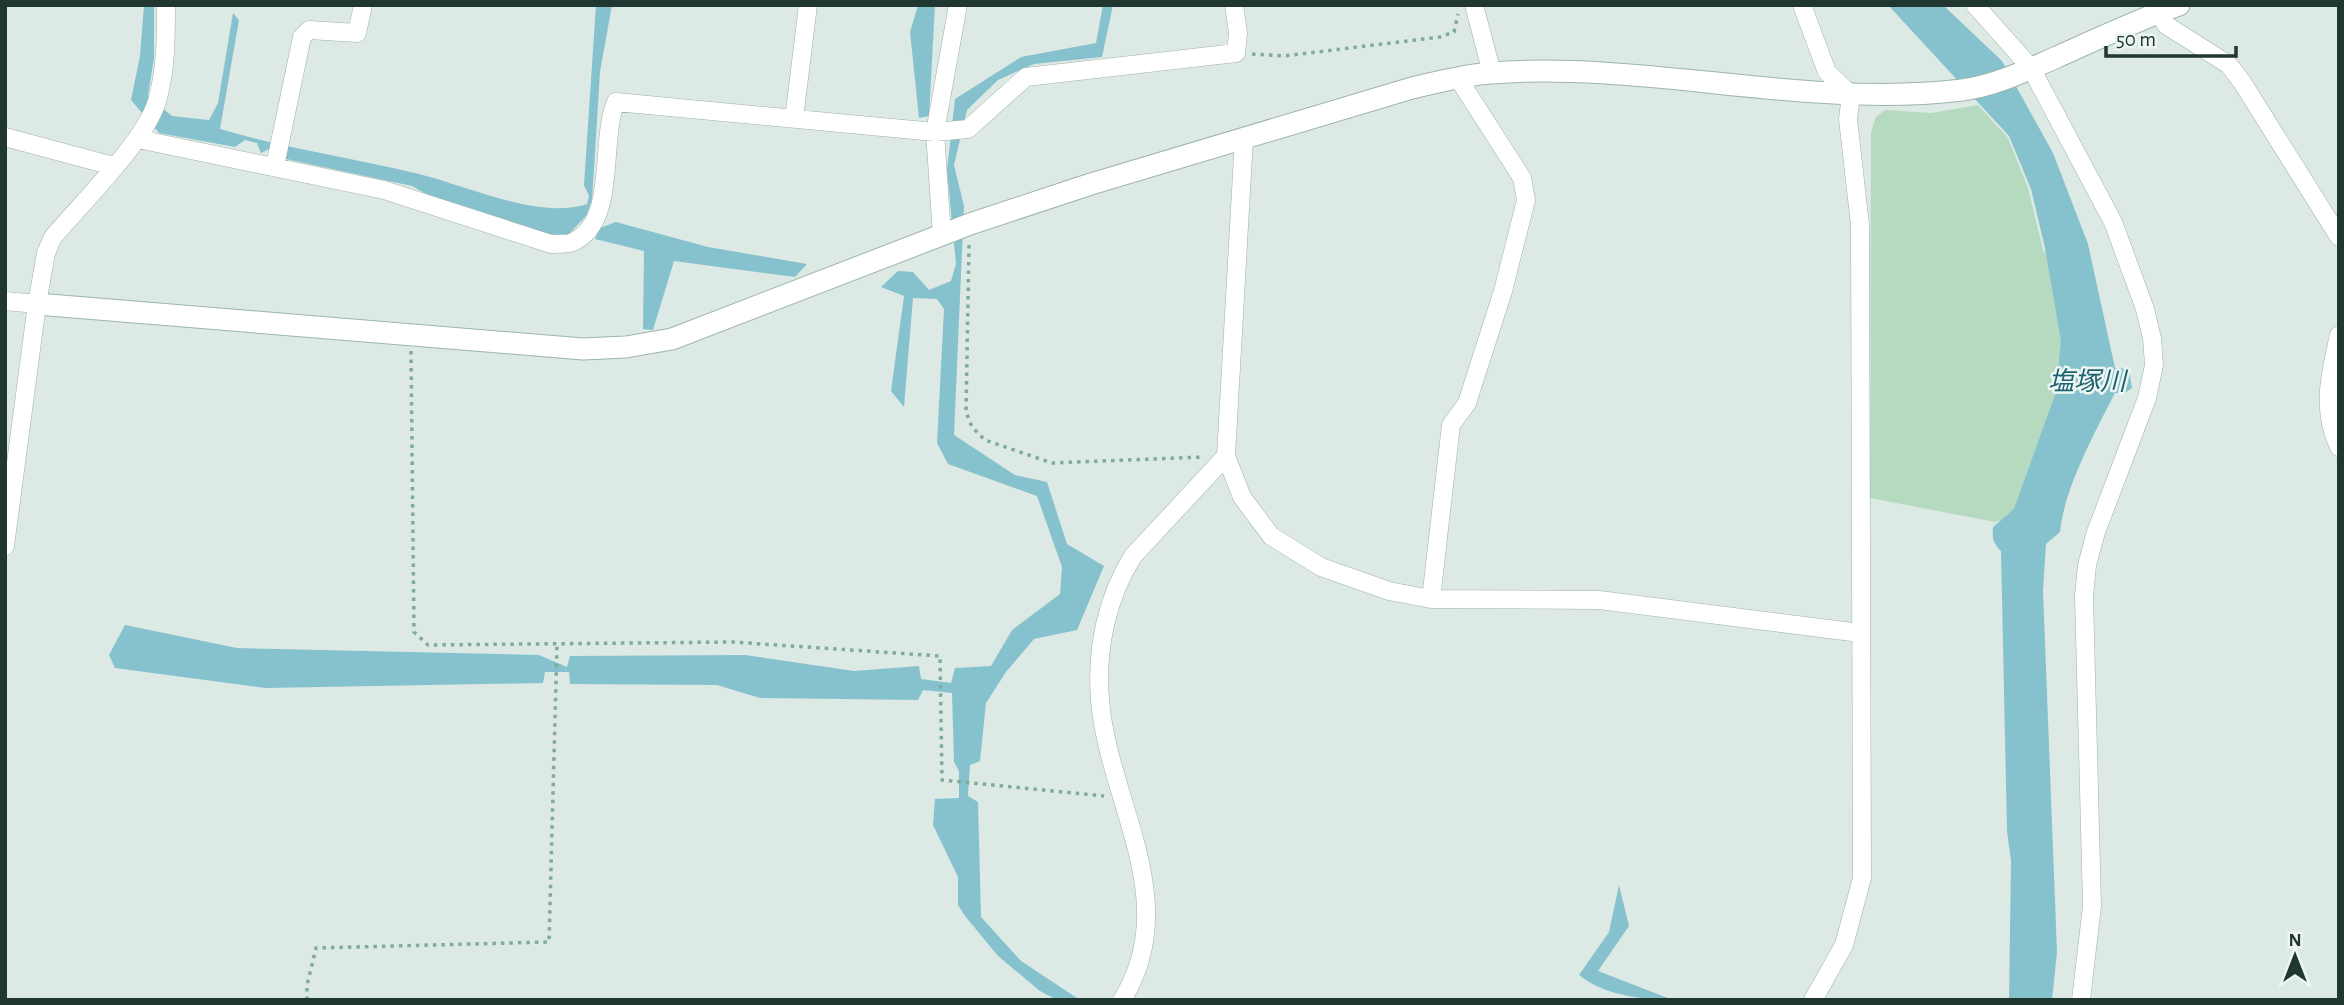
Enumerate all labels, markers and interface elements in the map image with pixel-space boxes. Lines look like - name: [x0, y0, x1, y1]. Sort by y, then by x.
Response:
- scale bar: [2106, 14, 2236, 58]
- text: 50 m: [2116, 29, 2156, 50]
- water label: 塩塚川: [2048, 368, 2129, 395]
- north arrow: [2260, 921, 2330, 991]
- text: N: [2288, 931, 2302, 950]

